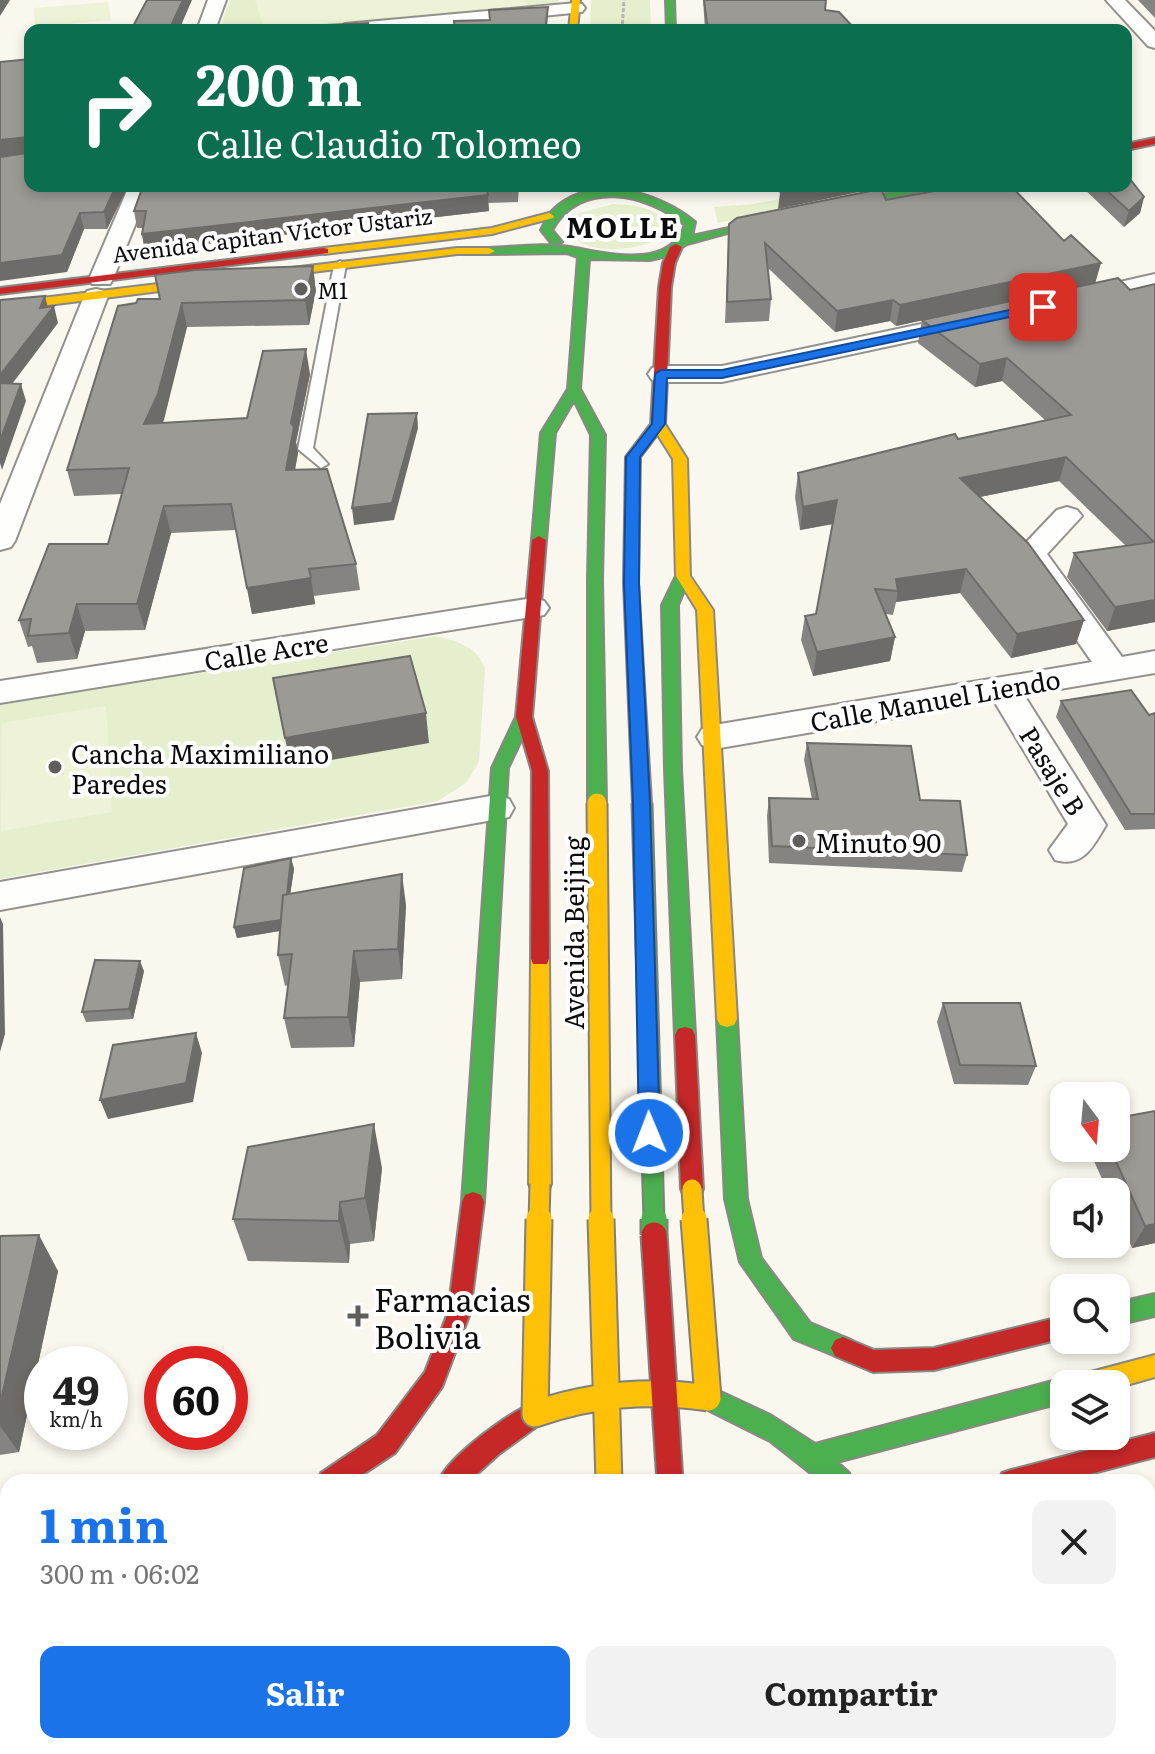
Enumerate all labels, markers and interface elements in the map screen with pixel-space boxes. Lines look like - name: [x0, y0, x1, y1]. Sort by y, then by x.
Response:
- text: 200 m: [196, 40, 362, 123]
- icon: right: [64, 56, 168, 160]
- text: Calle Claudio Tolomeo: [196, 116, 582, 169]
- street label: Avenida Capitan Víctor Ustariz: [110, 198, 434, 270]
- district label: MOLLE: [566, 205, 680, 247]
- place label: M1: [317, 273, 348, 306]
- pin: [1009, 273, 1077, 341]
- marker: M1: [292, 280, 310, 298]
- icon: arrive: [1021, 285, 1065, 329]
- street label: Calle Acre: [201, 621, 331, 679]
- street label: Calle Manuel Liendo: [807, 658, 1063, 740]
- street label: Pasaje B: [1011, 718, 1097, 822]
- place label: Cancha Maximiliano Paredes: [71, 733, 329, 802]
- marker: Cancha Maximiliano Paredes: [46, 758, 64, 776]
- place label: Minuto 90: [815, 822, 941, 861]
- marker: Minuto 90: [790, 832, 808, 850]
- street label: Avenida Beijing: [553, 836, 592, 1030]
- north arrow: [1050, 1082, 1130, 1162]
- map controls: [1050, 1082, 1130, 1450]
- position arrow: [607, 1091, 691, 1175]
- button: sound: [1050, 1178, 1130, 1258]
- place label: Farmacias Bolivia: [374, 1274, 531, 1359]
- button: search: [1050, 1274, 1130, 1354]
- marker: Farmacias Bolivia: [349, 1307, 367, 1325]
- speed limit sign: 60: [144, 1346, 248, 1450]
- text: 49: [52, 1358, 100, 1417]
- button: layers: [1050, 1370, 1130, 1450]
- text: km/h: [49, 1403, 103, 1433]
- text: 1 min: [40, 1487, 168, 1558]
- button: close: [1032, 1500, 1116, 1584]
- text: 300 m · 06:02: [40, 1553, 199, 1592]
- button: Salir: [40, 1646, 570, 1738]
- button: Compartir: [586, 1646, 1116, 1738]

